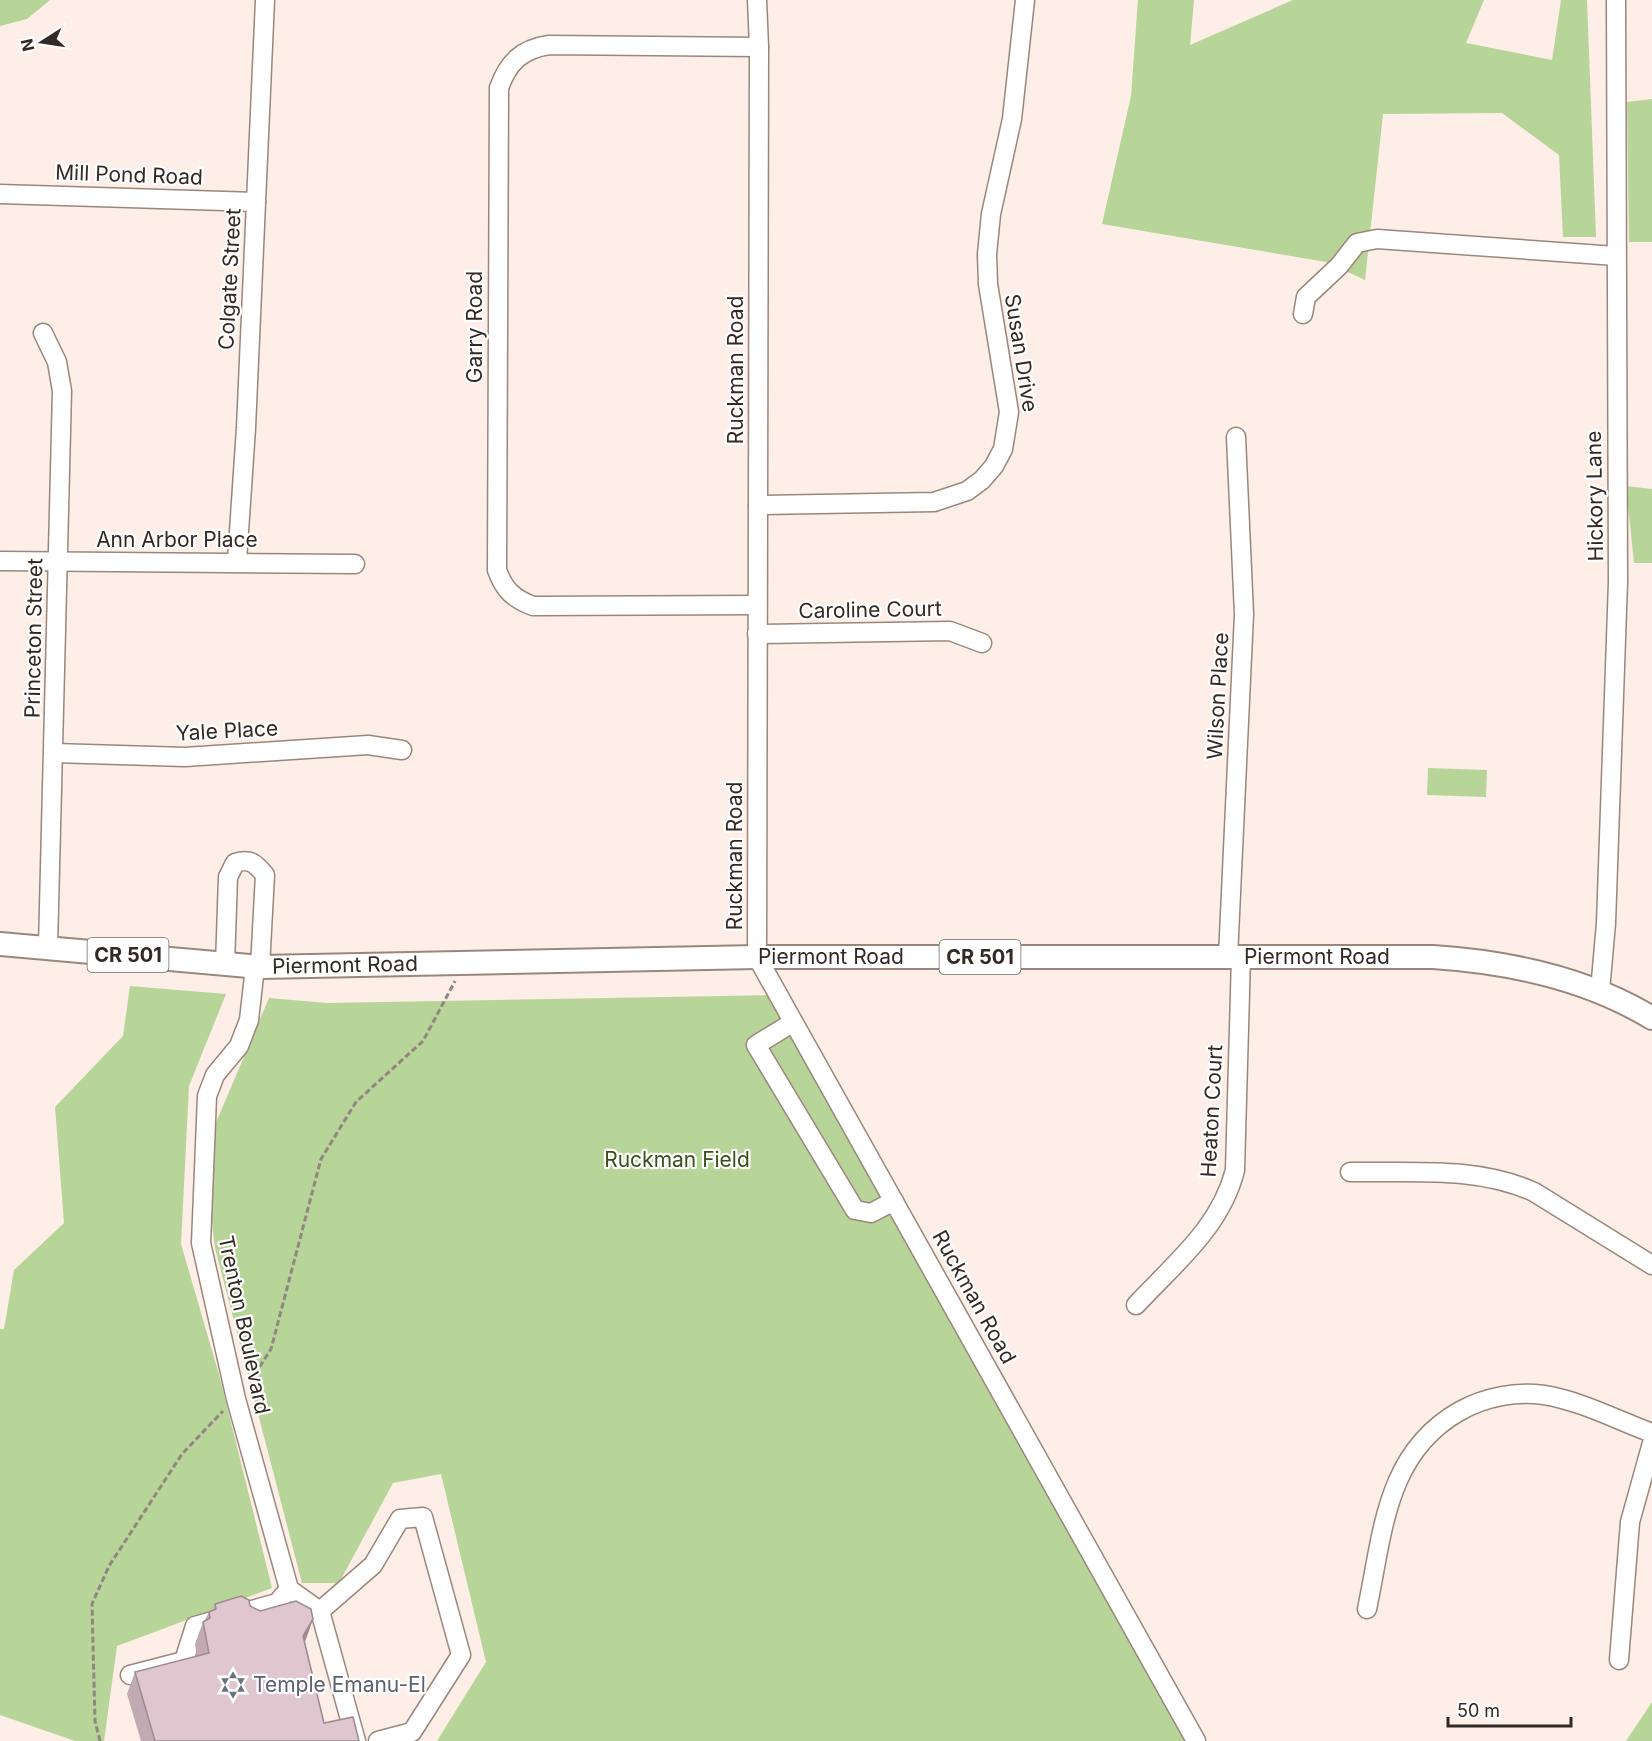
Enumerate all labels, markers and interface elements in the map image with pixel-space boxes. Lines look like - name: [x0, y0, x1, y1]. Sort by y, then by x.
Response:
- north arrow: [12, 12, 72, 72]
- text: N: [16, 37, 38, 53]
- street label: Mill Pond Road: [55, 159, 203, 190]
- street label: Colgate Street: [213, 207, 246, 350]
- street label: Garry Road: [462, 271, 487, 383]
- street label: Susan Drive: [1000, 292, 1043, 414]
- street label: Ruckman Road: [723, 296, 748, 444]
- street label: Hickory Lane: [1581, 431, 1608, 562]
- street label: Ann Arbor Place: [96, 527, 258, 552]
- street label: Princeton Street: [20, 558, 47, 718]
- street label: Caroline Court: [798, 596, 942, 623]
- street label: Wilson Place: [1202, 632, 1233, 760]
- street label: Yale Place: [175, 715, 279, 746]
- street label: Ruckman Road: [722, 782, 747, 930]
- road number: CR 501: [88, 938, 168, 972]
- road number: CR 501: [940, 940, 1020, 974]
- street label: Piermont Road: [758, 944, 904, 969]
- street label: Piermont Road: [1244, 944, 1390, 969]
- street label: Piermont Road: [272, 951, 418, 979]
- street label: Heaton Court: [1196, 1044, 1227, 1178]
- park label: Ruckman Field: [604, 1147, 750, 1172]
- street label: Ruckman Road: [927, 1226, 1021, 1368]
- street label: Trenton Boulevard: [213, 1233, 276, 1416]
- synagogue icon: Temple Emanu-El: [218, 1670, 248, 1700]
- place label: Temple Emanu-El: [253, 1672, 426, 1697]
- scale bar: [1448, 1690, 1571, 1728]
- text: 50 m: [1457, 1700, 1500, 1721]

